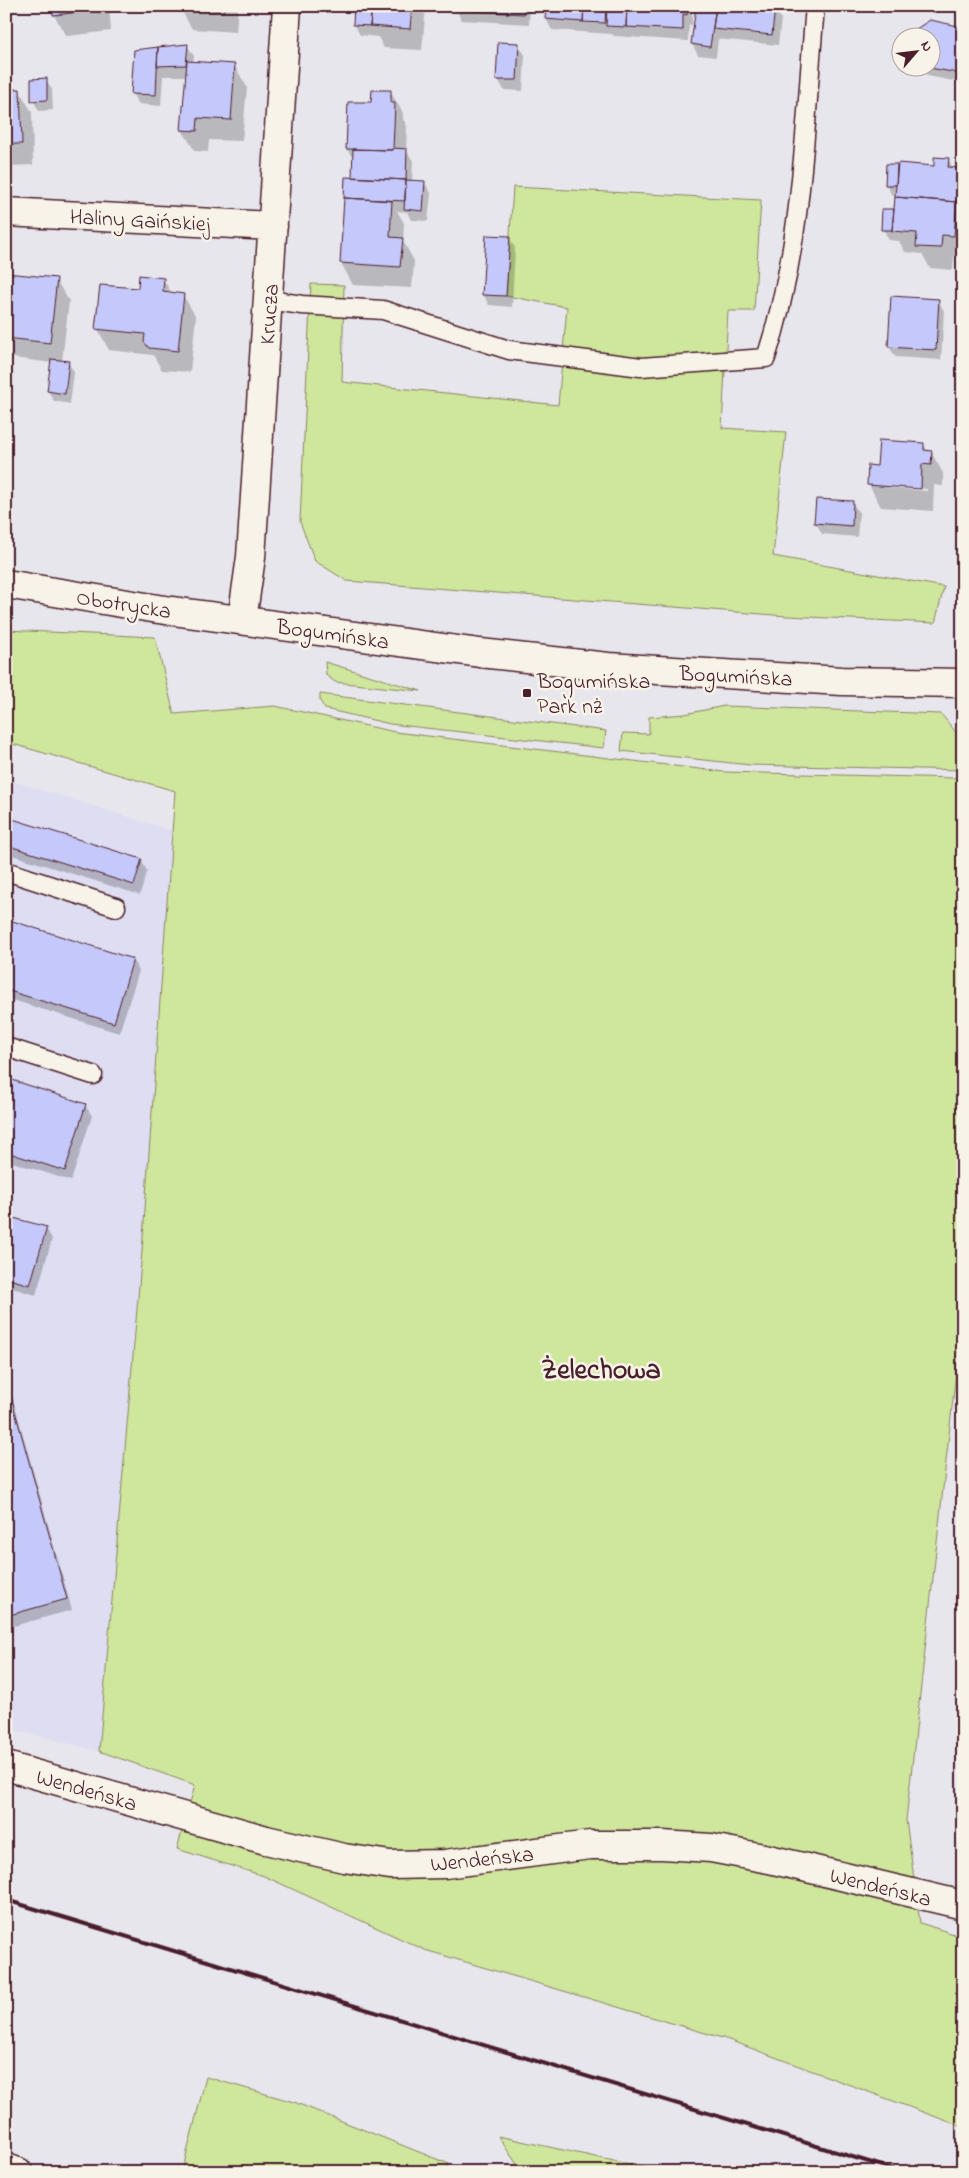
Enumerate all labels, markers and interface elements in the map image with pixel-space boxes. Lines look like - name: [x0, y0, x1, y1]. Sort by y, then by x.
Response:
- north arrow: [892, 28, 942, 78]
- text: N: [915, 37, 938, 56]
- street label: Haliny Gaińskiej: [69, 202, 211, 243]
- street label: Krucza: [253, 283, 289, 346]
- street label: Obotrycka: [74, 583, 173, 630]
- street label: Bogumińska: [273, 612, 391, 661]
- street label: Bogumińska: [677, 659, 793, 698]
- place label: Bogumińska Park nż: [536, 667, 650, 724]
- marker: Bogumińska Park nż: [521, 687, 533, 699]
- district label: Żelechowa: [541, 1351, 661, 1392]
- street label: Wendeńska: [32, 1762, 140, 1822]
- street label: Wendeńska: [429, 1840, 535, 1882]
- street label: Wendeńska: [826, 1861, 934, 1917]

